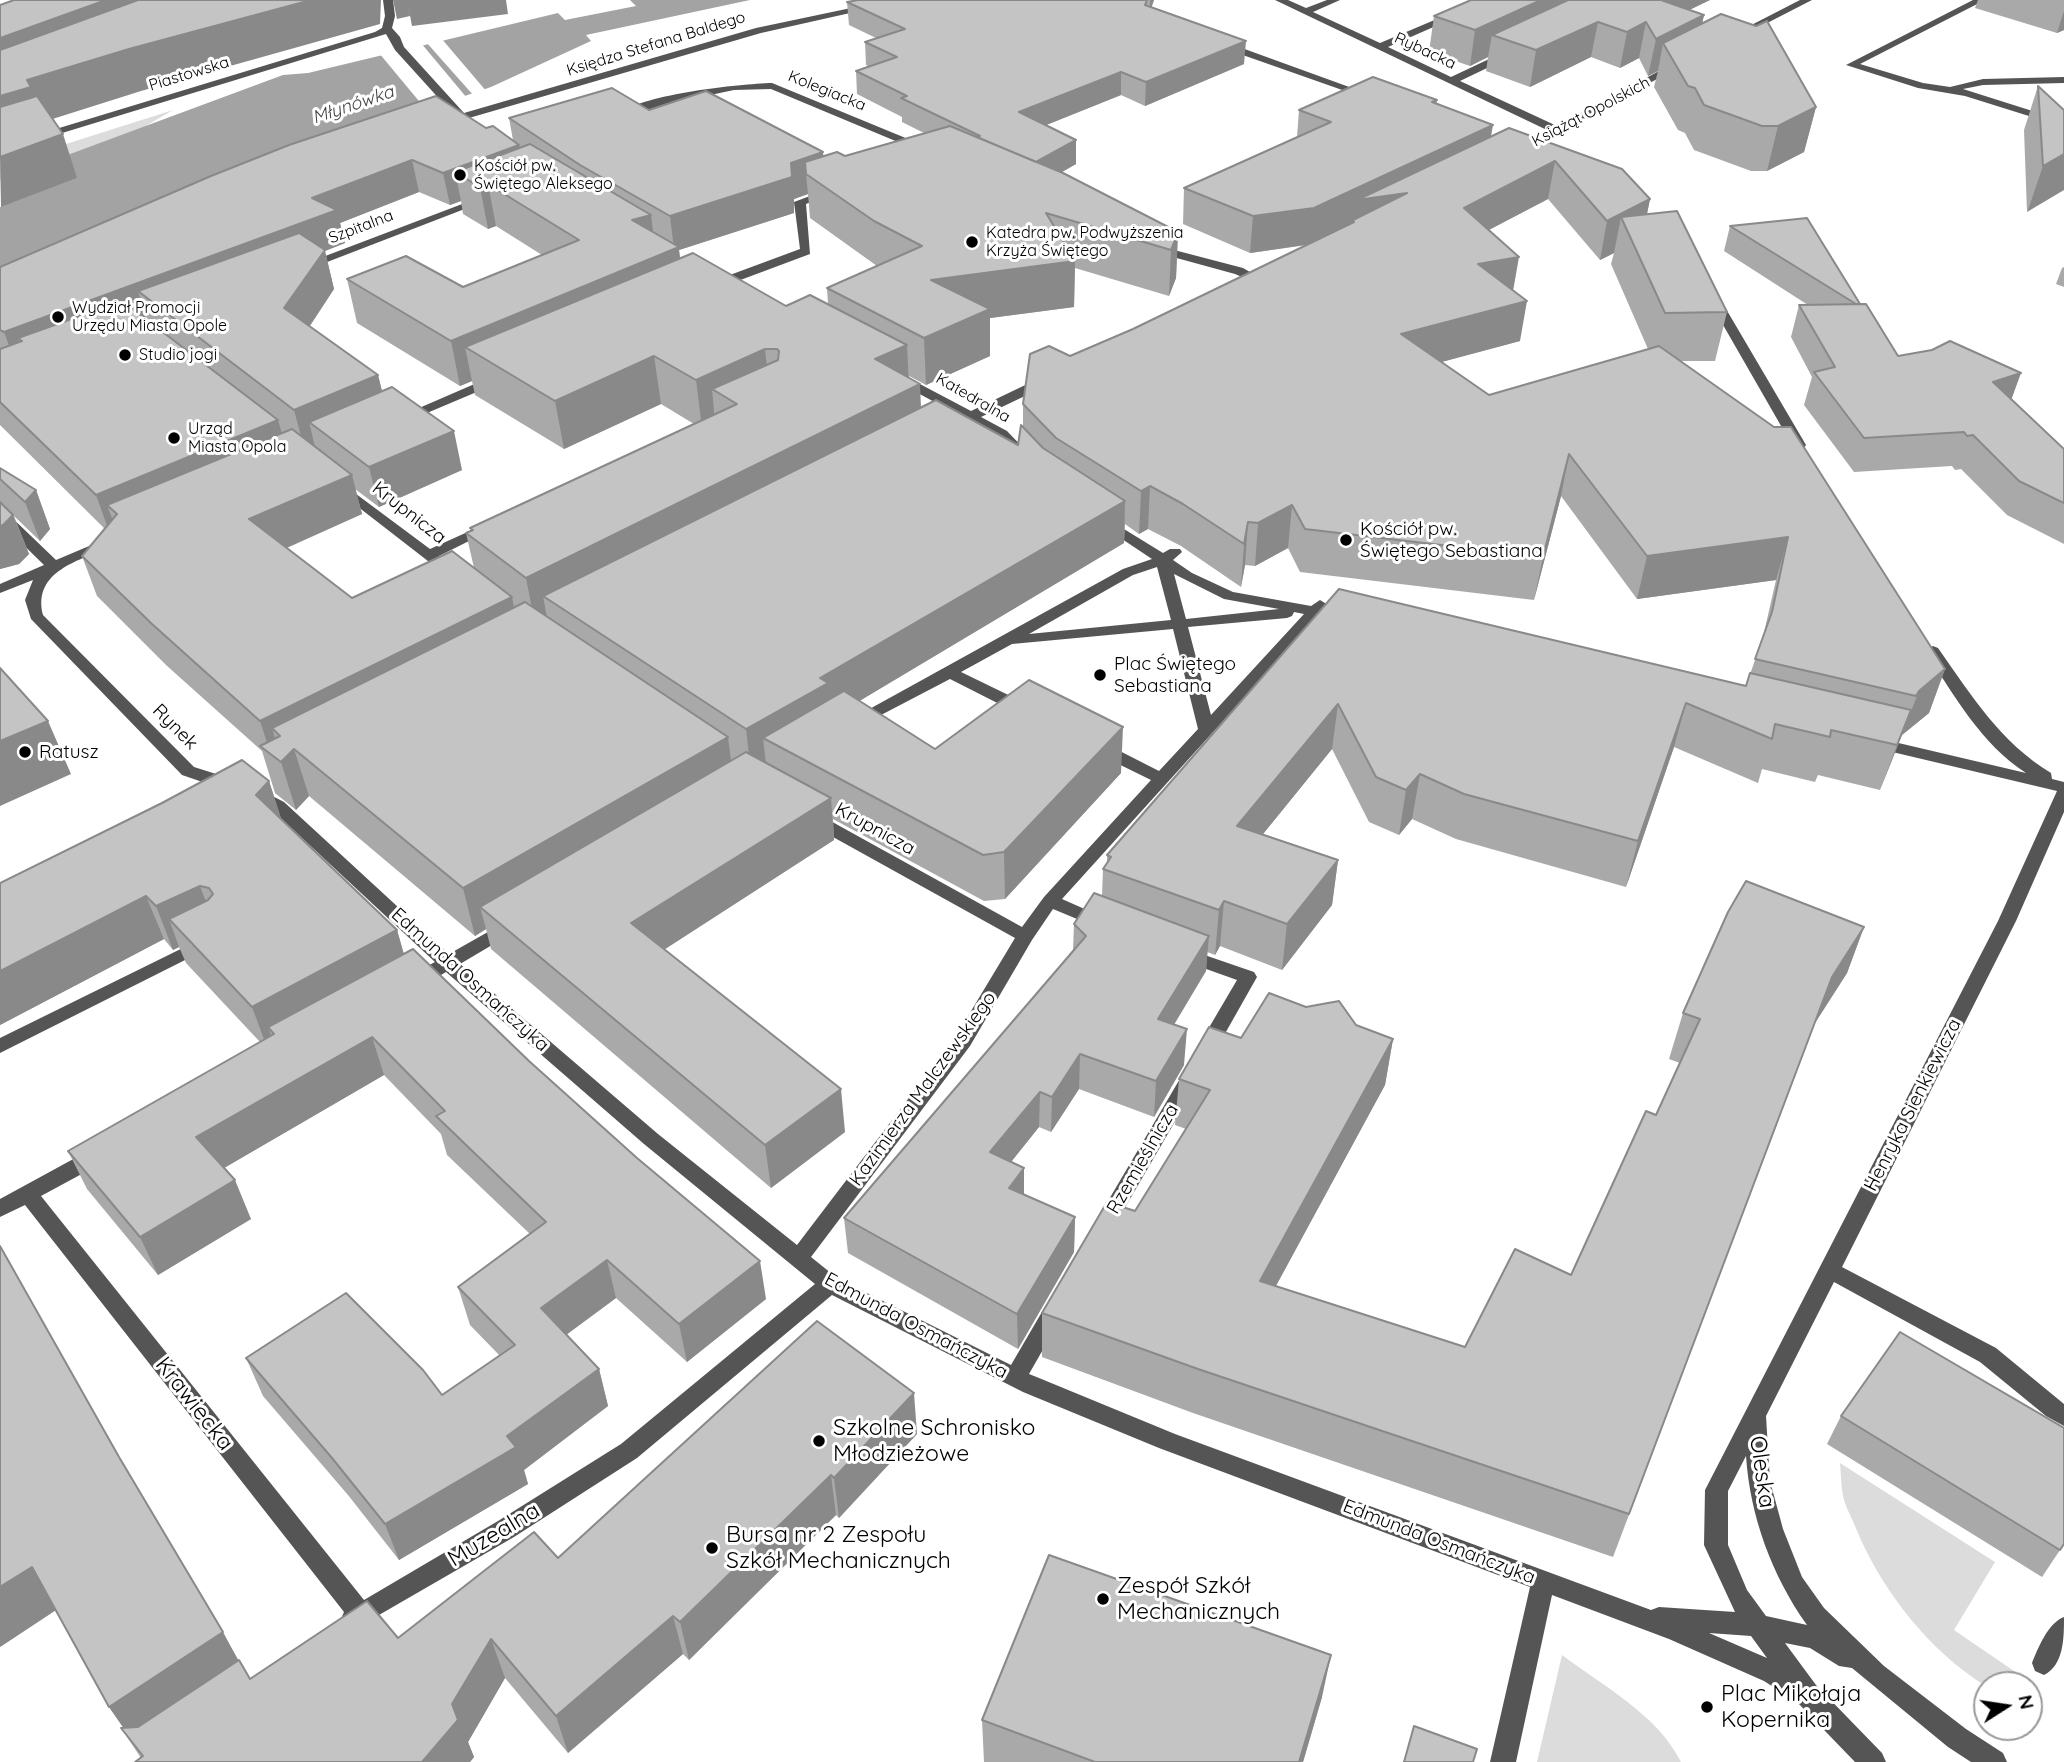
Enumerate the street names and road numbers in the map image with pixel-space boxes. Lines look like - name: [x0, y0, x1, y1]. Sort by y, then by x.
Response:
- street label: Księdza Stefana Baldego: [564, 8, 748, 80]
- street label: Rybacka: [1391, 28, 1459, 74]
- street label: Piastowska: [147, 53, 231, 95]
- street label: Kolegiacka: [785, 67, 869, 115]
- street label: Książąt Opolskich: [1529, 73, 1653, 151]
- street label: Szpitalna: [326, 206, 396, 248]
- street label: Katedralna: [932, 369, 1014, 427]
- street label: Krupnicza: [367, 477, 451, 549]
- street label: Rynek: [147, 699, 203, 755]
- street label: Krupnicza: [831, 798, 919, 860]
- street label: Edmunda Osmańczyka: [387, 903, 553, 1057]
- street label: Kazimierza Malczewskiego: [845, 987, 1001, 1191]
- street label: Henryka Sienkiewicza: [1860, 1015, 1966, 1195]
- street label: Rzemieślnicza: [1102, 1100, 1184, 1218]
- street label: Edmunda Osmańczyka: [821, 1268, 1011, 1384]
- street label: Krawiecka: [149, 1352, 239, 1456]
- street label: Oleska: [1743, 1434, 1781, 1510]
- street label: Edmunda Osmańczyka: [1340, 1495, 1538, 1589]
- street label: Muzealna: [443, 1497, 545, 1573]

